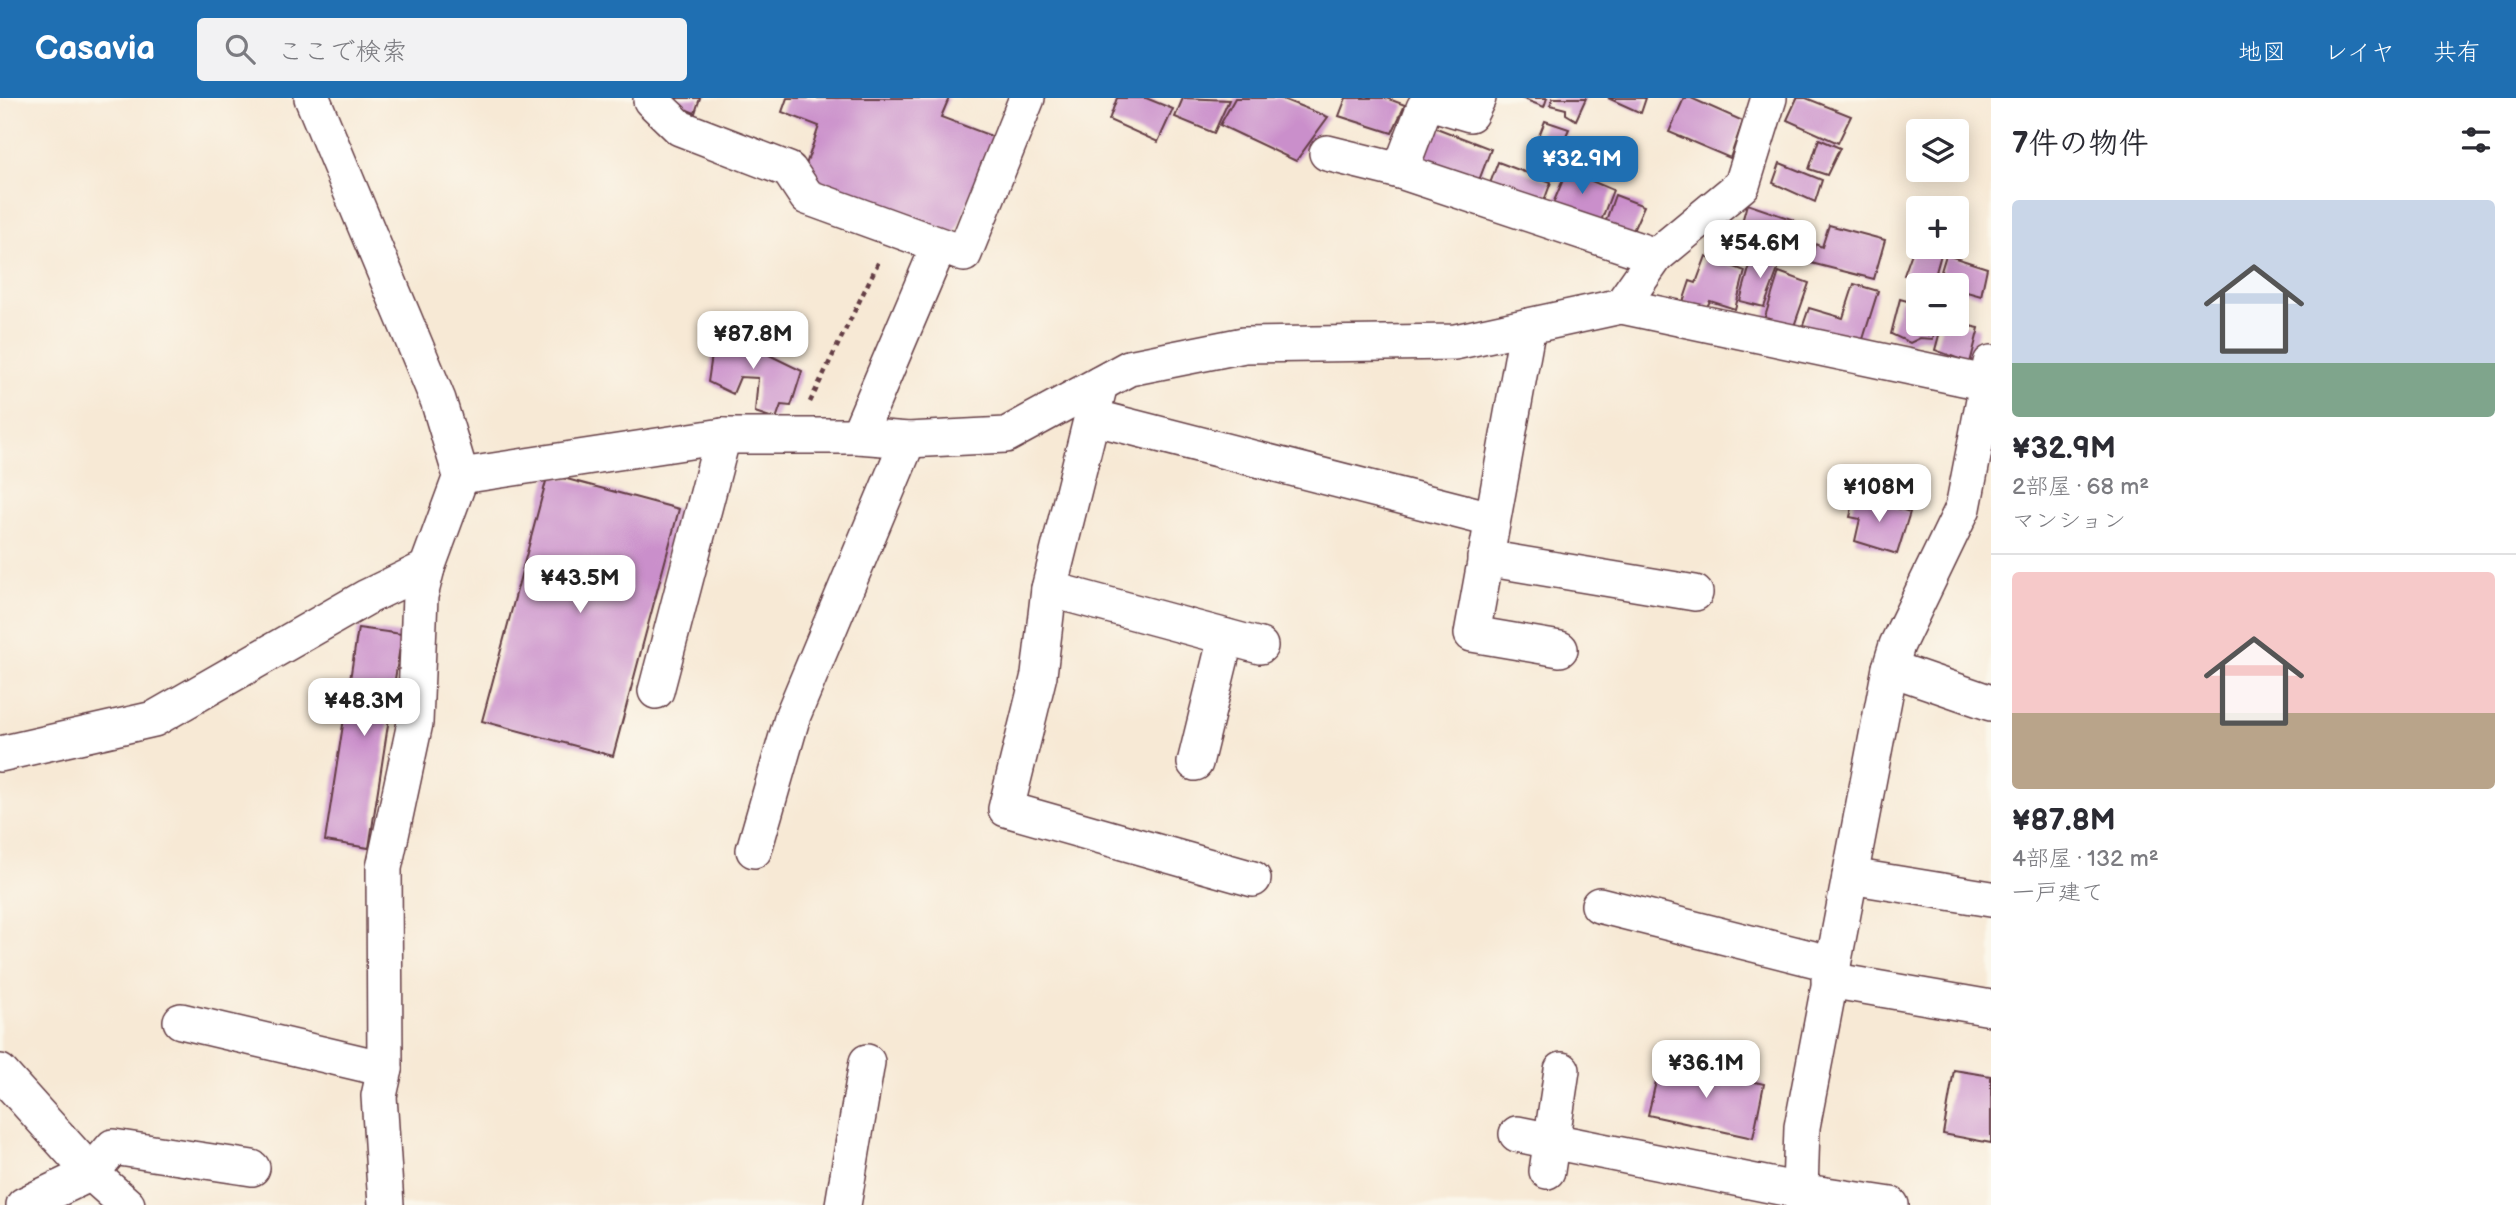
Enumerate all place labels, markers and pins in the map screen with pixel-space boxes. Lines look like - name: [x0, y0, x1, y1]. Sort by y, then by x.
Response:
- pin: ¥32.9M: [1525, 136, 1639, 196]
- pin: ¥54.6M: [1703, 220, 1817, 280]
- pin: ¥87.8M: [696, 312, 810, 371]
- pin: ¥108M: [1830, 464, 1928, 524]
- pin: ¥43.5M: [523, 556, 637, 615]
- pin: ¥48.3M: [307, 678, 421, 738]
- pin: ¥36.1M: [1649, 1040, 1763, 1100]

